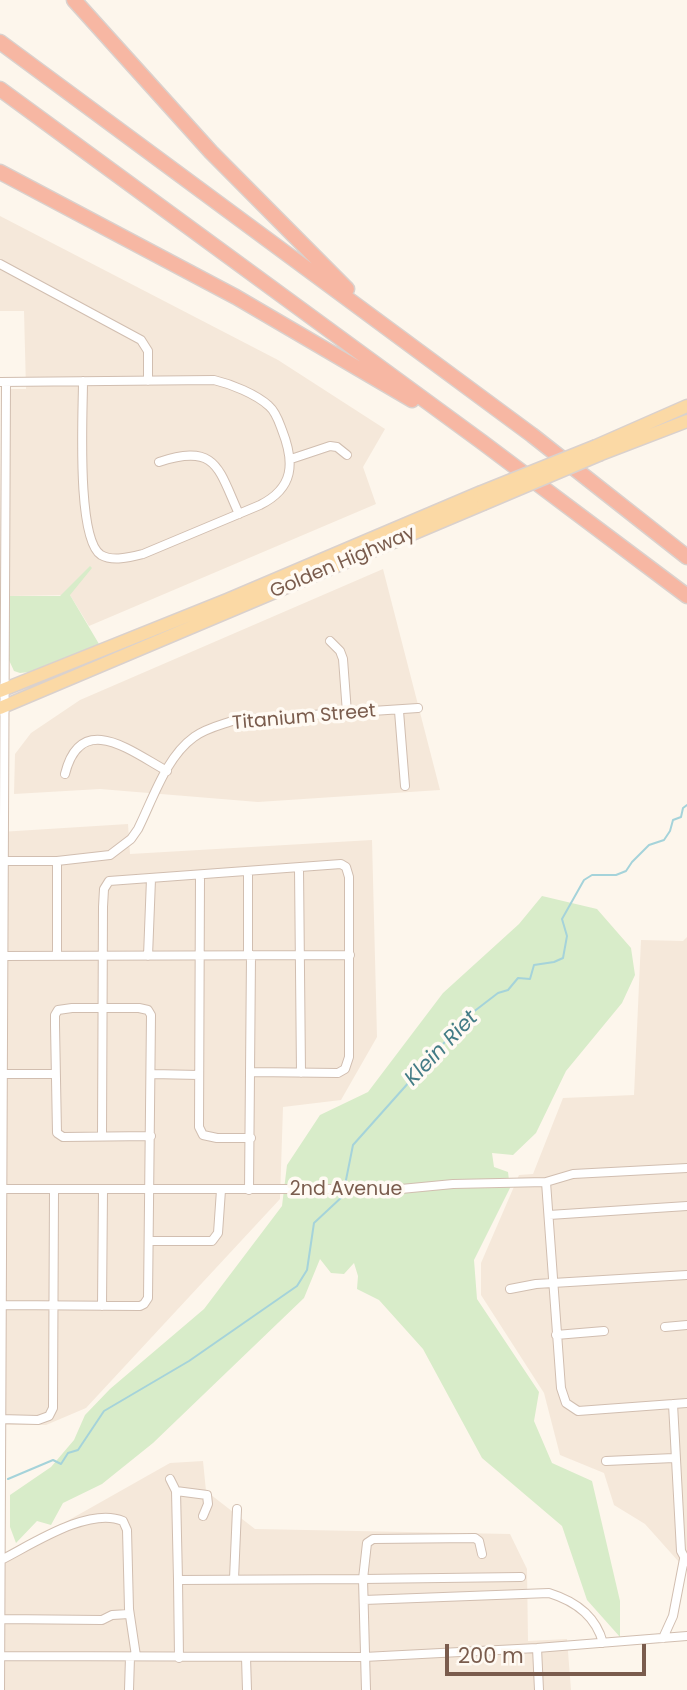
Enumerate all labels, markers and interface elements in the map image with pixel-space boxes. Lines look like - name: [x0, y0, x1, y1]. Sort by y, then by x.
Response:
- street label: Golden Highway: [267, 522, 419, 604]
- street label: Titanium Street: [231, 700, 377, 736]
- water label: Klein Riet: [400, 1006, 484, 1092]
- street label: 2nd Avenue: [290, 1179, 402, 1201]
- scale bar: [449, 1630, 650, 1674]
- text: 200 m: [458, 1641, 524, 1670]

